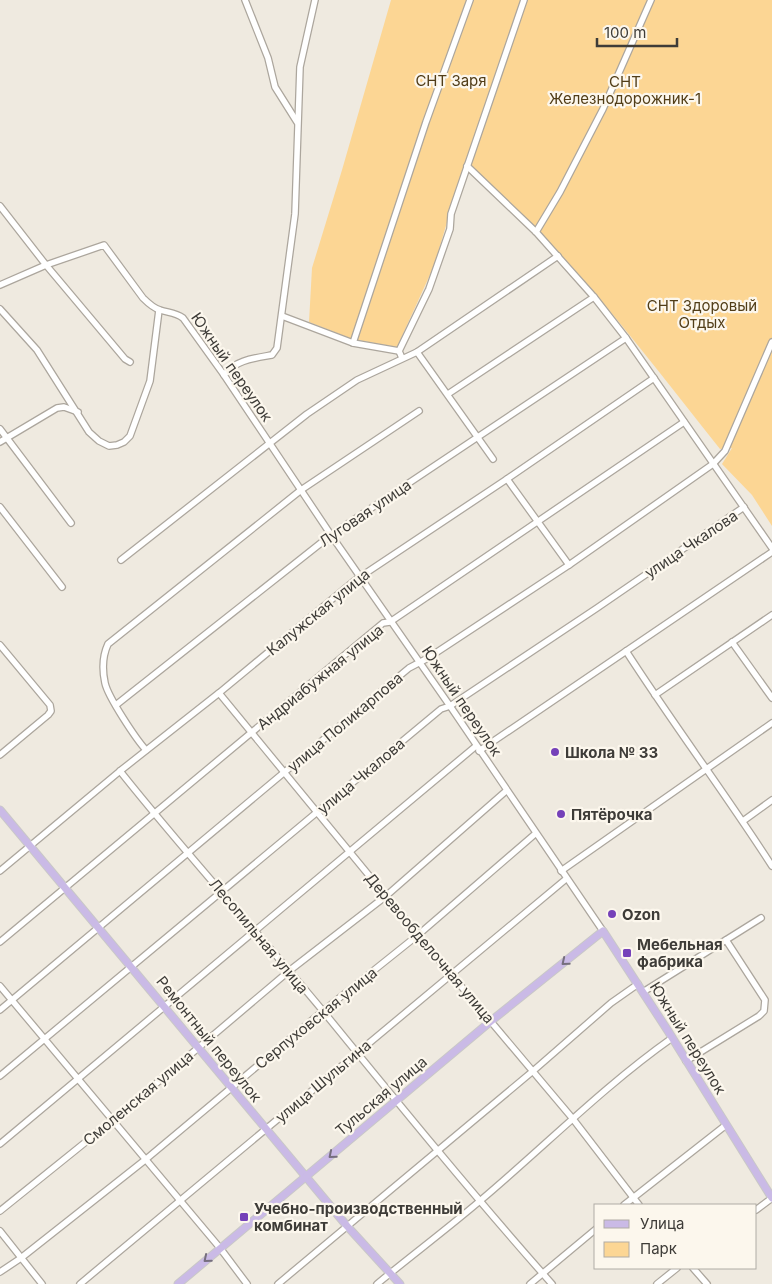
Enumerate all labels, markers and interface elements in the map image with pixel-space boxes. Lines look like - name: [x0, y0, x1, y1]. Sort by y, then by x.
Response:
- scale bar: [597, 15, 677, 47]
- text: 100 m: [604, 23, 646, 42]
- park label: СНТ Заря: [415, 71, 487, 90]
- park label: СНТ Железнодорожник-1: [549, 72, 701, 108]
- park label: СНТ Здоровый Отдых: [647, 296, 757, 332]
- street label: Южный переулок: [187, 309, 277, 425]
- street label: Луговая улица: [315, 475, 415, 551]
- street label: улица Чкалова: [641, 506, 741, 582]
- street label: Калужская улица: [263, 565, 373, 659]
- street label: Андриабужная улица: [253, 620, 387, 734]
- street label: Южный переулок: [418, 642, 506, 760]
- street label: улица Поликарпова: [283, 668, 407, 776]
- street label: улица Чкалова: [313, 734, 409, 818]
- place label: Школа № 33: [565, 743, 658, 762]
- marker: Школа № 33: [549, 746, 561, 758]
- place label: Пятёрочка: [571, 805, 652, 824]
- marker: Пятёрочка: [555, 808, 567, 820]
- street label: Деревообделочная улица: [361, 869, 499, 1027]
- street label: Лесопильная улица: [205, 874, 313, 998]
- place label: Ozon: [622, 905, 660, 924]
- marker: Ozon: [606, 908, 618, 920]
- place label: Мебельная фабрика: [637, 935, 723, 971]
- marker: Мебельная фабрика: [621, 947, 633, 959]
- one-way arrow: [561, 957, 570, 966]
- street label: Серпуховская улица: [251, 963, 381, 1073]
- street label: Ремонтный переулок: [152, 972, 266, 1106]
- street label: Южный переулок: [646, 978, 730, 1098]
- street label: улица Шульгина: [271, 1035, 375, 1127]
- street label: Смоленская улица: [79, 1046, 197, 1150]
- street label: Тульская улица: [331, 1052, 431, 1140]
- one-way arrow: [328, 1150, 337, 1159]
- place label: Учебно-производственный комбинат: [254, 1199, 463, 1235]
- legend: [594, 1204, 757, 1269]
- marker: Учебно-производственный комбинат: [238, 1211, 250, 1223]
- text: Улица: [640, 1214, 684, 1233]
- text: Парк: [640, 1239, 677, 1258]
- one-way arrow: [204, 1254, 213, 1262]

